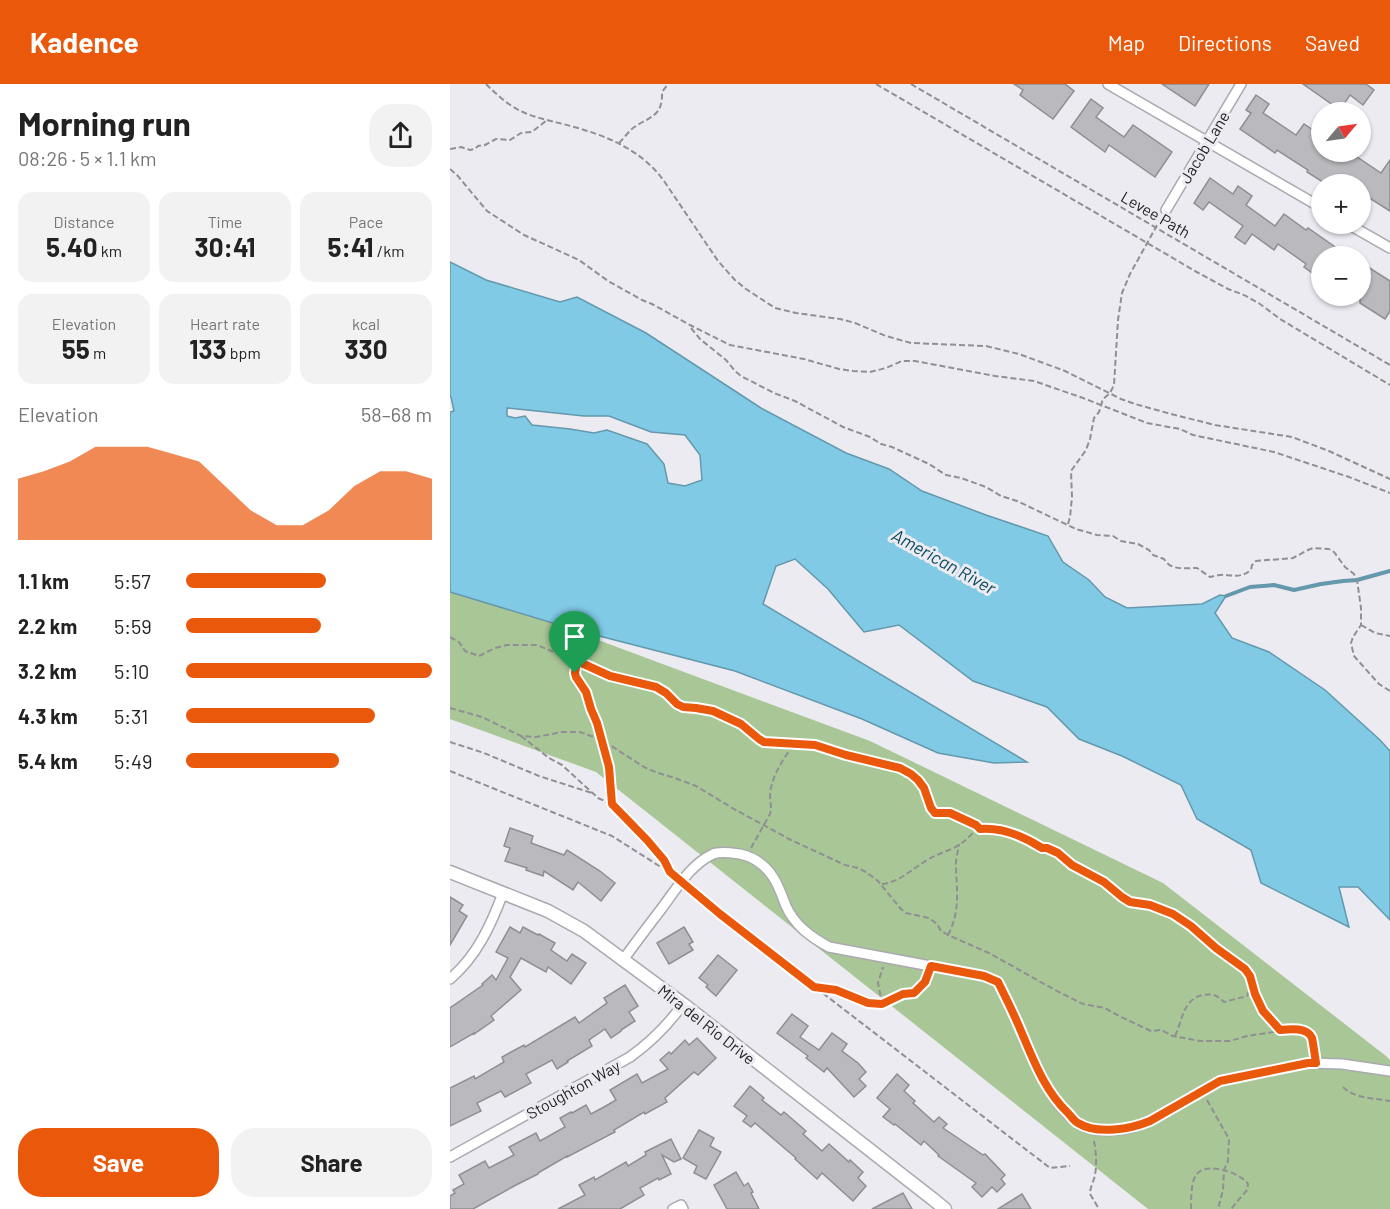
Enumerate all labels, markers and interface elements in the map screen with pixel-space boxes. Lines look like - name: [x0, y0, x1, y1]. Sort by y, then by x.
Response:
- text: Kadence: [30, 25, 139, 59]
- text: Map: [1108, 30, 1145, 55]
- text: Directions: [1178, 30, 1272, 55]
- text: Saved: [1305, 30, 1360, 55]
- north arrow: [1311, 102, 1371, 162]
- map controls: [1311, 102, 1371, 306]
- text: Morning run: [18, 103, 191, 143]
- button: share: [369, 104, 432, 167]
- street label: Jacob Lane: [1175, 108, 1233, 186]
- text: 08:26 · 5 × 1.1 km: [18, 146, 157, 170]
- button: +: [1311, 174, 1371, 234]
- street label: Levee Path: [1118, 187, 1194, 241]
- text: Distance: [54, 212, 114, 231]
- text: Time: [208, 212, 242, 231]
- text: Pace: [349, 212, 383, 231]
- text: 5.40: [46, 231, 98, 262]
- text: 30:41: [195, 231, 255, 262]
- text: 5:41: [328, 231, 374, 262]
- text: km: [98, 241, 122, 260]
- text: /km: [374, 241, 404, 260]
- button: −: [1311, 246, 1371, 306]
- text: Elevation: [52, 314, 116, 333]
- text: Heart rate: [190, 314, 260, 333]
- text: kcal: [352, 314, 380, 333]
- text: 55: [62, 333, 90, 364]
- text: 133: [189, 333, 227, 364]
- text: 330: [345, 333, 387, 364]
- text: m: [90, 343, 106, 362]
- text: bpm: [227, 343, 261, 362]
- text: Elevation: [18, 402, 99, 426]
- text: 58–68 m: [361, 402, 432, 426]
- water label: American River: [888, 523, 1000, 599]
- text: 1.1 km: [18, 569, 69, 593]
- text: 5:57: [114, 569, 151, 593]
- pin: [549, 611, 600, 673]
- text: 2.2 km: [18, 614, 77, 638]
- text: 5:59: [114, 614, 152, 638]
- icon: arrive: [558, 620, 591, 653]
- text: 3.2 km: [18, 659, 77, 683]
- text: 5:10: [114, 659, 149, 683]
- text: 4.3 km: [18, 704, 78, 728]
- text: 5:31: [114, 704, 148, 728]
- text: 5.4 km: [18, 749, 78, 773]
- text: 5:49: [114, 749, 153, 773]
- street label: Mira del Rio Drive: [655, 980, 759, 1068]
- street label: Stoughton Way: [523, 1055, 624, 1123]
- button: Save: [18, 1128, 219, 1197]
- button: Share: [231, 1128, 432, 1197]

